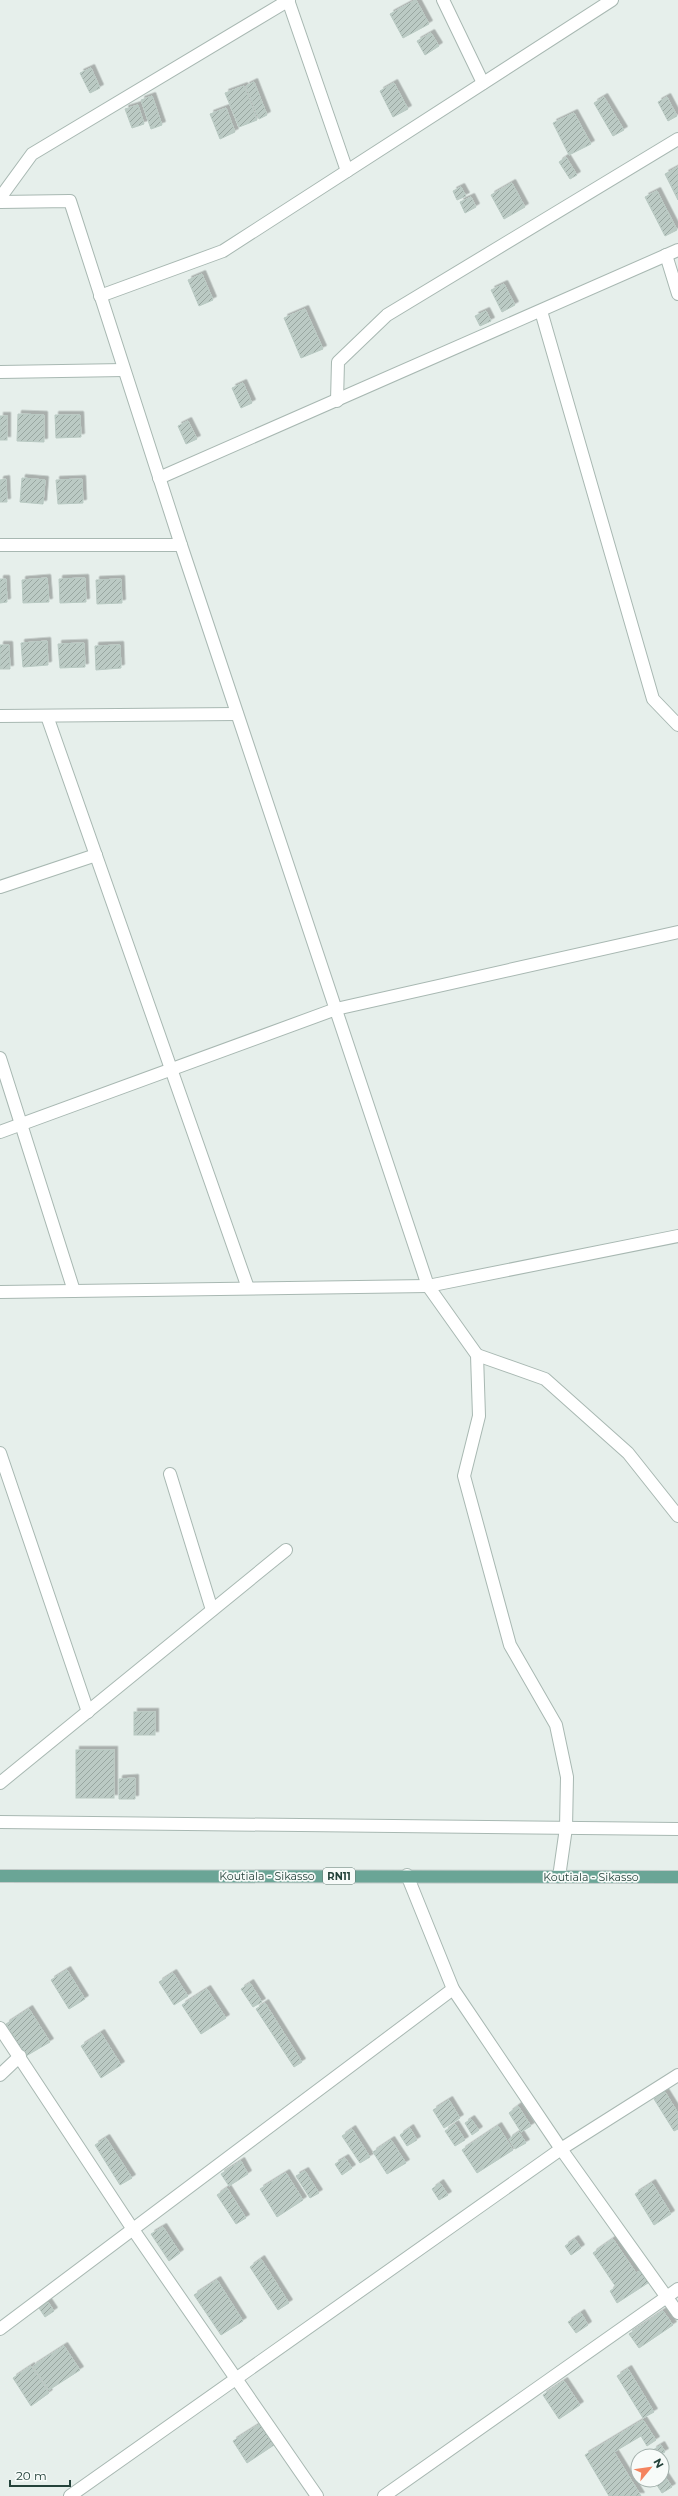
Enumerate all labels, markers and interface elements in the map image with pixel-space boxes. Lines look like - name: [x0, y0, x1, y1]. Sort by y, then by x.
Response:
- road number: RN11: [323, 1868, 355, 1884]
- street label: Koutiala - Sikasso: [219, 1869, 315, 1883]
- street label: Koutiala - Sikasso: [543, 1870, 639, 1884]
- north arrow: [630, 2448, 670, 2488]
- text: N: [650, 2456, 667, 2470]
- scale bar: [10, 2462, 70, 2488]
- text: 20 m: [16, 2468, 47, 2483]

